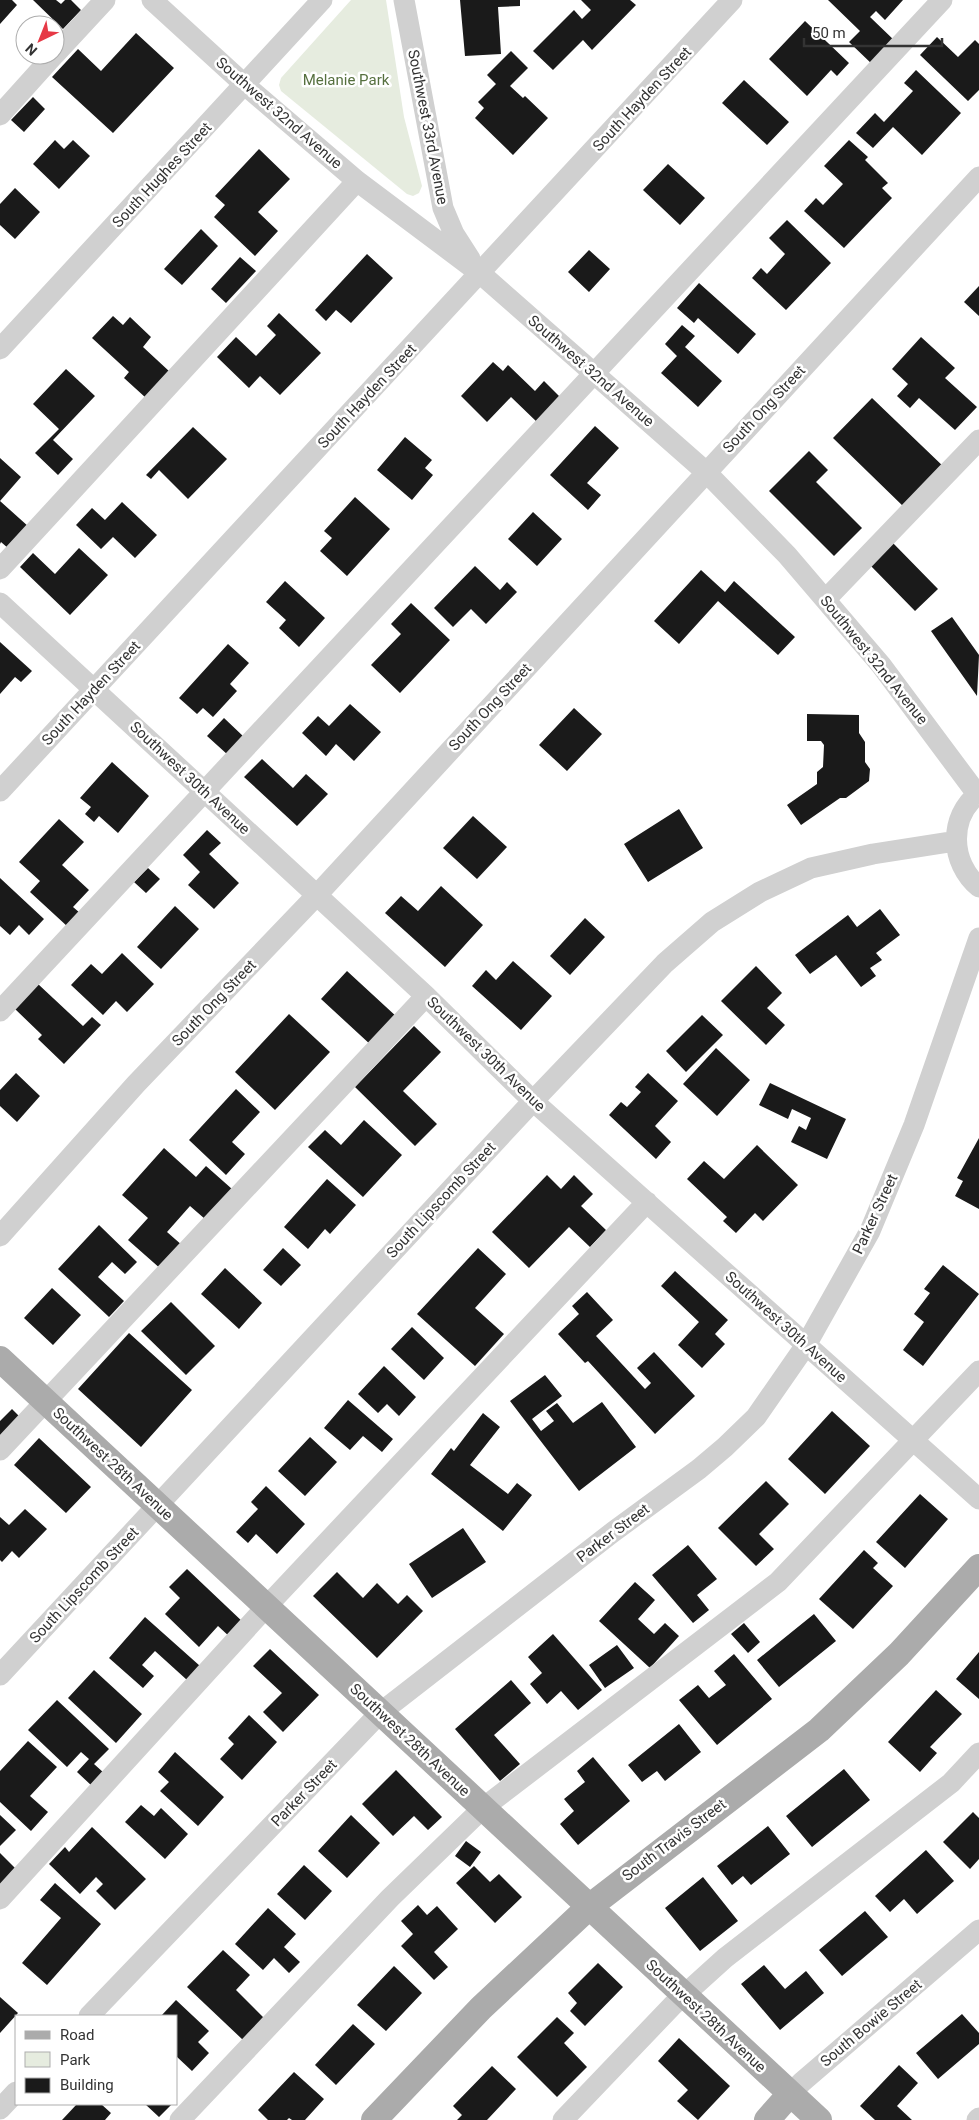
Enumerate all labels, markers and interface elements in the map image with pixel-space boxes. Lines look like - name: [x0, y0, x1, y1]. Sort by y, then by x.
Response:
- north arrow: [15, 15, 65, 65]
- scale bar: [804, 15, 942, 47]
- text: 50 m: [812, 24, 846, 42]
- text: N: [22, 40, 40, 59]
- street label: South Hayden Street: [589, 43, 695, 155]
- street label: Southwest 33rd Avenue: [404, 48, 452, 206]
- street label: Southwest 32nd Avenue: [212, 53, 346, 173]
- park label: Melanie Park: [303, 71, 390, 89]
- street label: South Hughes Street: [109, 119, 215, 231]
- street label: Southwest 32nd Avenue: [524, 311, 658, 431]
- street label: South Hayden Street: [314, 340, 420, 452]
- street label: South Ong Street: [719, 361, 809, 456]
- street label: Southwest 32nd Avenue: [816, 592, 932, 728]
- street label: South Hayden Street: [38, 637, 144, 749]
- street label: South Ong Street: [445, 659, 535, 754]
- street label: Southwest 30th Avenue: [126, 718, 254, 838]
- street label: South Ong Street: [168, 956, 260, 1050]
- street label: Southwest 30th Avenue: [423, 993, 549, 1115]
- street label: South Lipscomb Street: [383, 1138, 499, 1262]
- street label: Parker Street: [849, 1171, 901, 1257]
- street label: Southwest 30th Avenue: [722, 1268, 851, 1386]
- street label: Southwest 28th Avenue: [49, 1404, 177, 1524]
- street label: Parker Street: [573, 1500, 653, 1566]
- street label: South Lipscomb Street: [26, 1523, 142, 1647]
- street label: Southwest 28th Avenue: [346, 1680, 474, 1800]
- street label: Parker Street: [268, 1756, 341, 1830]
- street label: South Travis Street: [618, 1795, 730, 1885]
- street label: Southwest 28th Avenue: [642, 1956, 770, 2076]
- street label: South Bowie Street: [817, 1975, 925, 2071]
- legend: [15, 2015, 178, 2105]
- text: Road: [60, 2026, 94, 2044]
- text: Park: [60, 2051, 91, 2069]
- text: Building: [60, 2076, 114, 2094]

